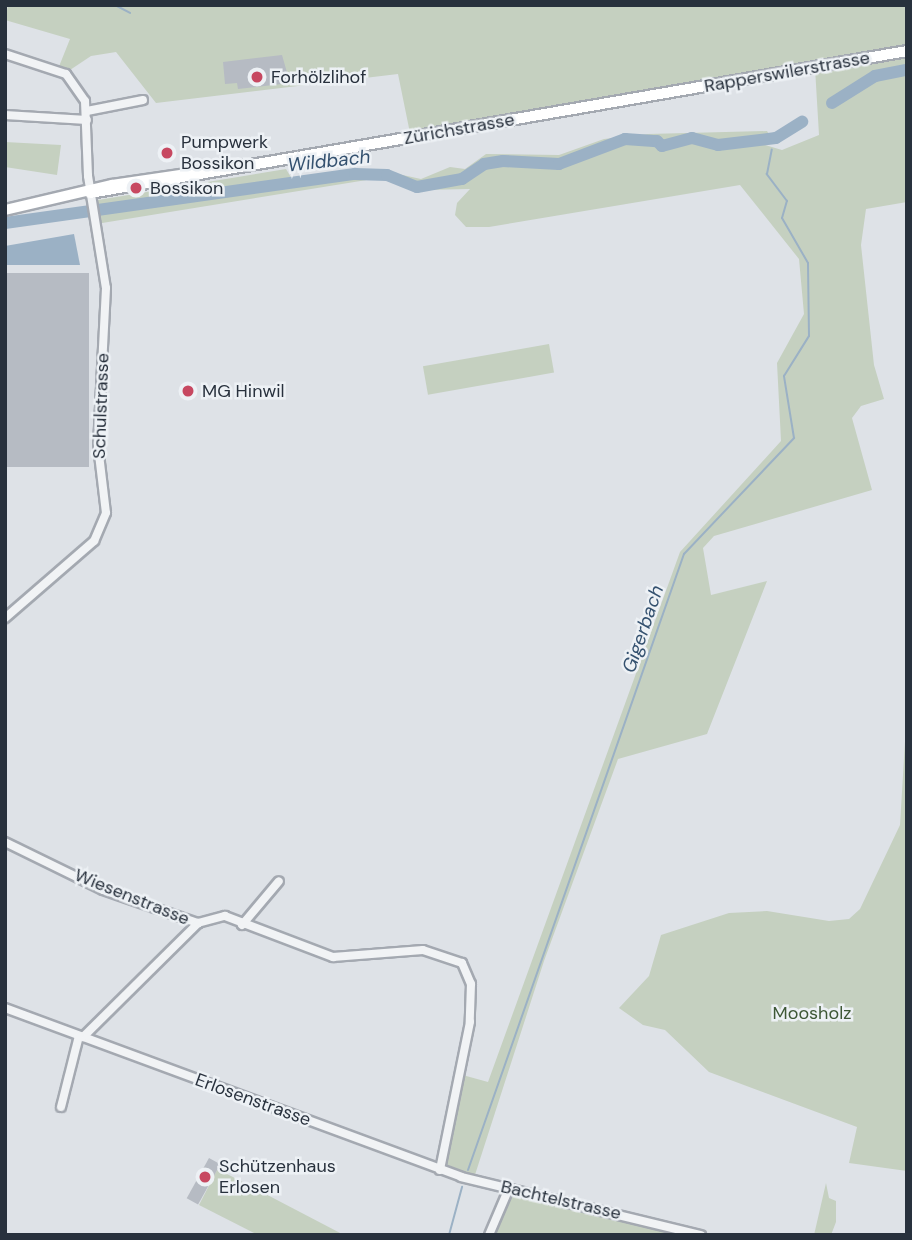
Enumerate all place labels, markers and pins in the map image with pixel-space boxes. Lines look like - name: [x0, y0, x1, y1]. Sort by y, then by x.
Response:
- place label: Forhölzlihof: [271, 66, 366, 88]
- marker: Forhölzlihof: [249, 69, 265, 85]
- place label: Pumpwerk Bossikon: [181, 132, 268, 174]
- marker: Pumpwerk Bossikon: [159, 145, 175, 161]
- place label: Bossikon: [150, 177, 223, 199]
- marker: Bossikon: [128, 180, 144, 196]
- place label: MG Hinwil: [202, 380, 285, 402]
- marker: MG Hinwil: [180, 383, 196, 399]
- place label: Schützenhaus Erlosen: [219, 1156, 336, 1198]
- marker: Schützenhaus Erlosen: [197, 1169, 213, 1185]

